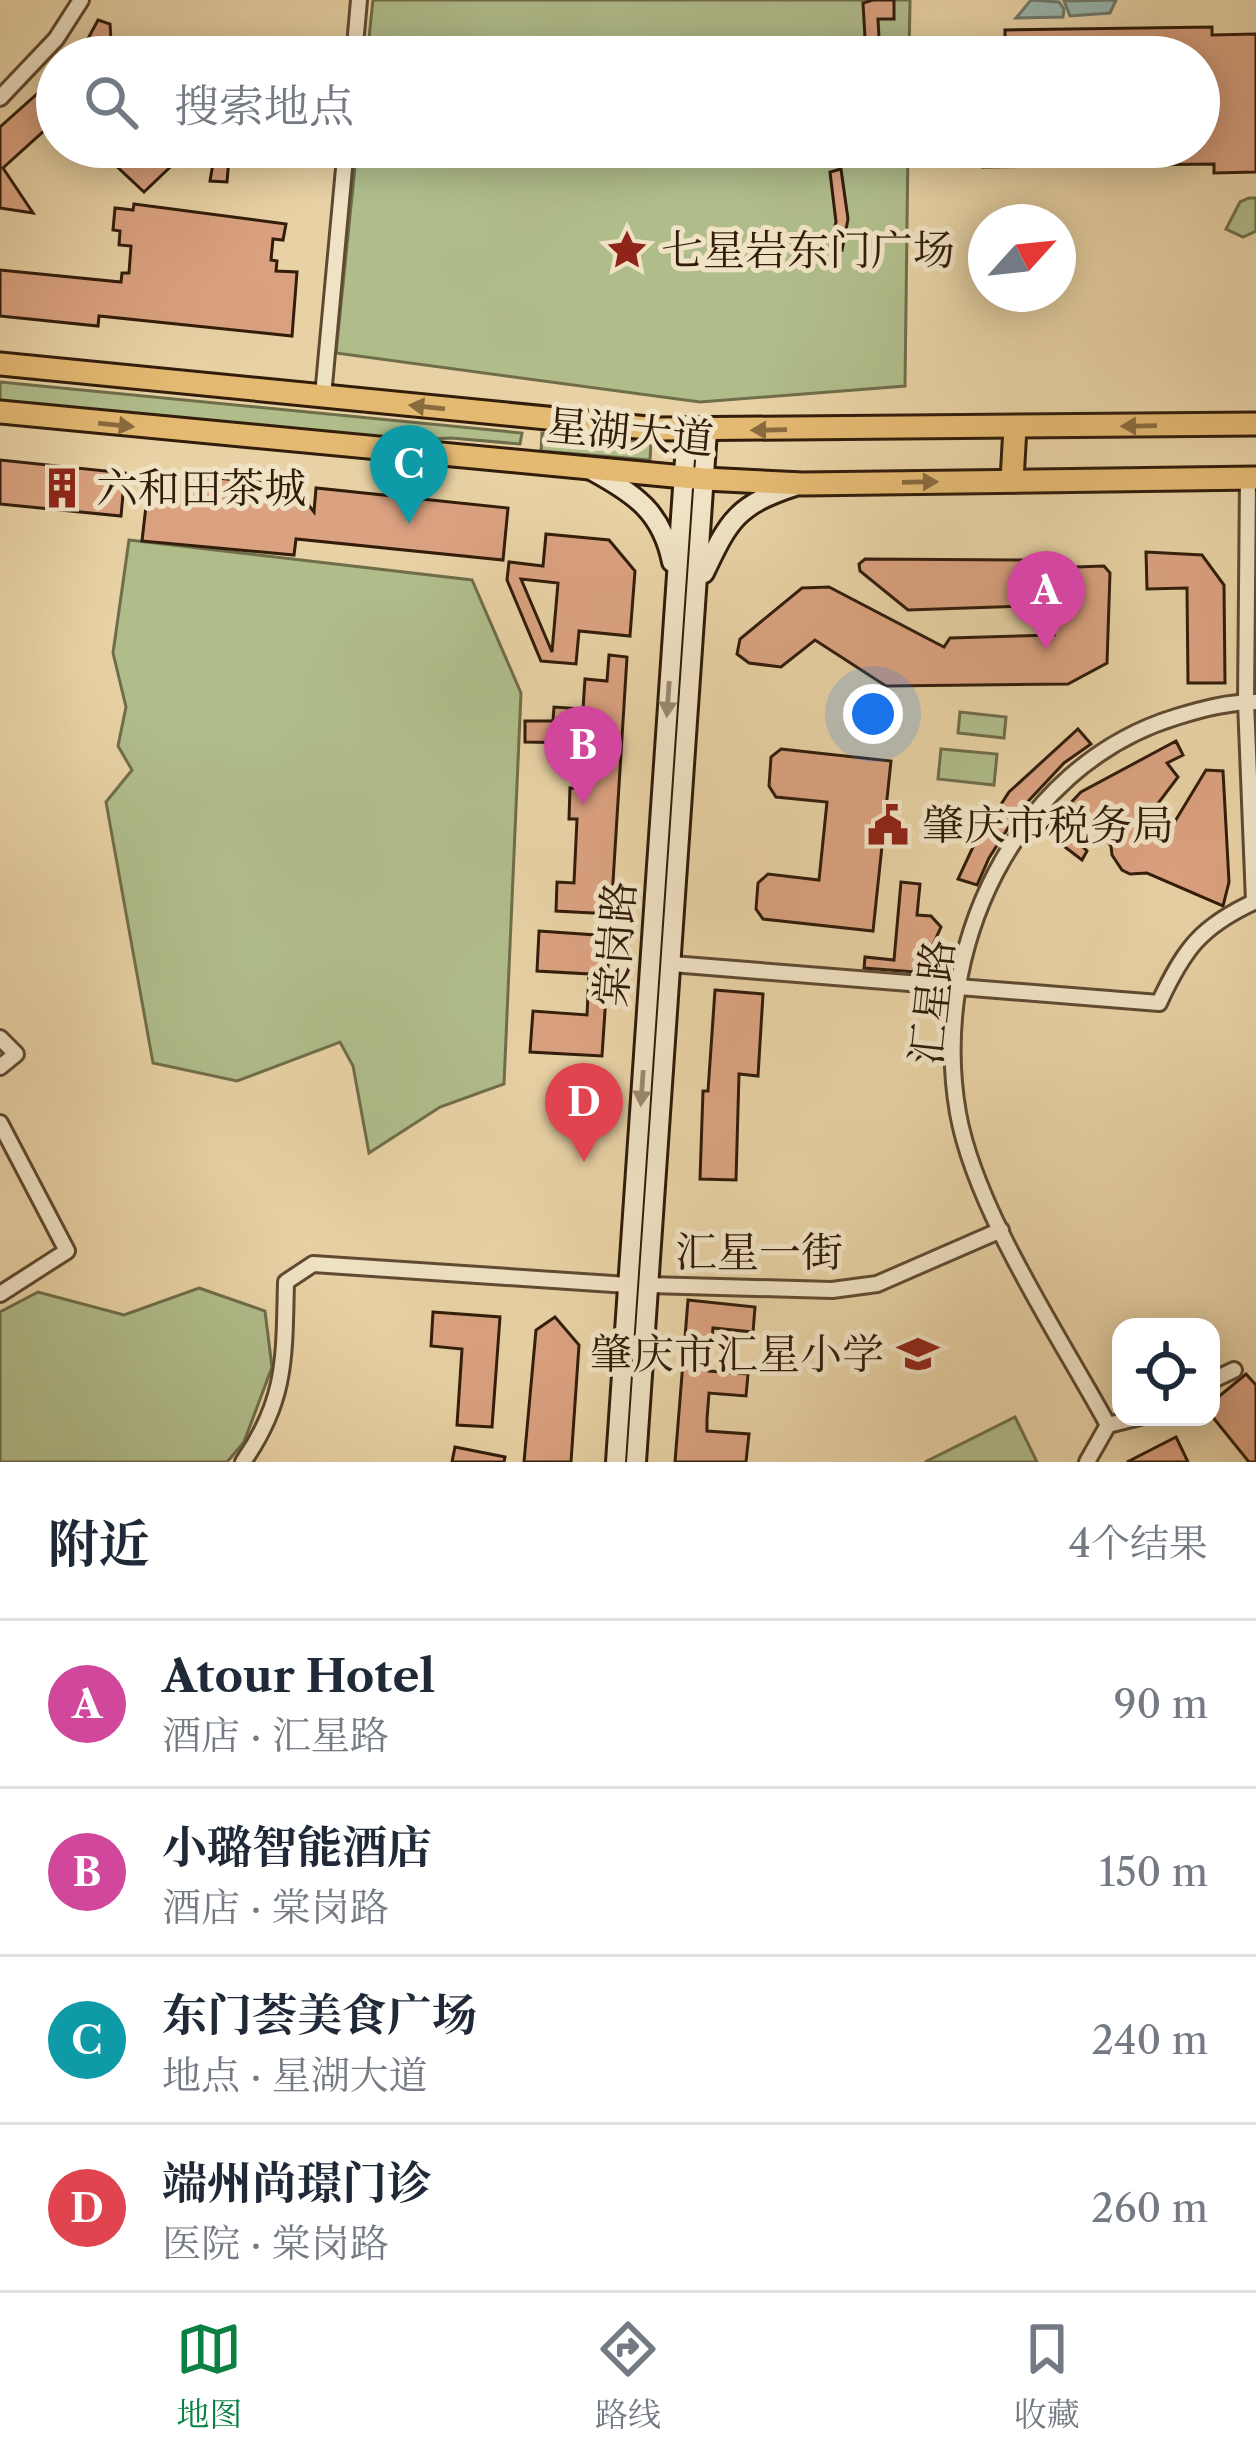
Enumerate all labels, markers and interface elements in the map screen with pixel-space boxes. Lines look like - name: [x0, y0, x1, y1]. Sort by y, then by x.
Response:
- search box: [36, 36, 1220, 168]
- icon: search: [78, 69, 144, 135]
- text: 搜索地点: [174, 78, 354, 134]
- north arrow: [968, 204, 1076, 312]
- place label: 七星岩东门广场: [661, 224, 955, 276]
- place icon: 七星岩东门广场: [604, 227, 650, 273]
- one-way arrow: [407, 397, 445, 416]
- street label: 星湖大道: [544, 399, 716, 465]
- one-way arrow: [98, 416, 135, 435]
- one-way arrow: [1119, 416, 1157, 435]
- one-way arrow: [749, 420, 787, 440]
- pin: C: [370, 425, 448, 524]
- place label: 六和田茶城: [96, 462, 306, 514]
- building icon: 六和田茶城: [39, 465, 85, 511]
- one-way arrow: [902, 473, 940, 492]
- pin: A: [1007, 551, 1085, 650]
- one-way arrow: [659, 680, 678, 718]
- your location: [843, 684, 903, 744]
- pin: B: [544, 706, 622, 805]
- place label: 肇庆市税务局: [922, 799, 1174, 851]
- public building icon: 肇庆市税务局: [865, 802, 911, 848]
- street label: 棠岗路: [585, 879, 645, 1009]
- street label: 汇星路: [900, 937, 964, 1067]
- pin: D: [545, 1063, 623, 1162]
- one-way arrow: [632, 1070, 651, 1107]
- street label: 汇星一街: [675, 1226, 843, 1278]
- map controls: [1112, 1318, 1220, 1426]
- button: locate: [1112, 1318, 1220, 1426]
- place label: 肇庆市汇星小学: [590, 1328, 884, 1380]
- school or university icon: 肇庆市汇星小学: [895, 1331, 941, 1377]
- text: 附近: [48, 1513, 150, 1575]
- text: 4个结果: [1068, 1519, 1208, 1567]
- text: Atour Hotel: [162, 1648, 435, 1704]
- text: A: [72, 1680, 102, 1728]
- text: 90 m: [1114, 1680, 1208, 1728]
- text: 酒店 · 汇星路: [162, 1711, 389, 1759]
- text: 小璐智能酒店: [162, 1819, 432, 1875]
- text: B: [73, 1848, 102, 1896]
- text: 150 m: [1099, 1848, 1208, 1896]
- text: 酒店 · 棠岗路: [162, 1883, 389, 1931]
- text: 东门荟美食广场: [162, 1987, 477, 2043]
- text: C: [71, 2016, 103, 2064]
- text: 240 m: [1092, 2016, 1208, 2064]
- text: 地点 · 星湖大道: [162, 2051, 428, 2099]
- text: 端州尚璟门诊: [162, 2155, 432, 2211]
- text: D: [70, 2184, 104, 2232]
- text: 260 m: [1091, 2184, 1208, 2232]
- text: 医院 · 棠岗路: [162, 2219, 389, 2267]
- tab: 地图: [176, 2316, 242, 2435]
- tab: 路线: [595, 2316, 661, 2435]
- tab: 收藏: [1014, 2316, 1080, 2435]

